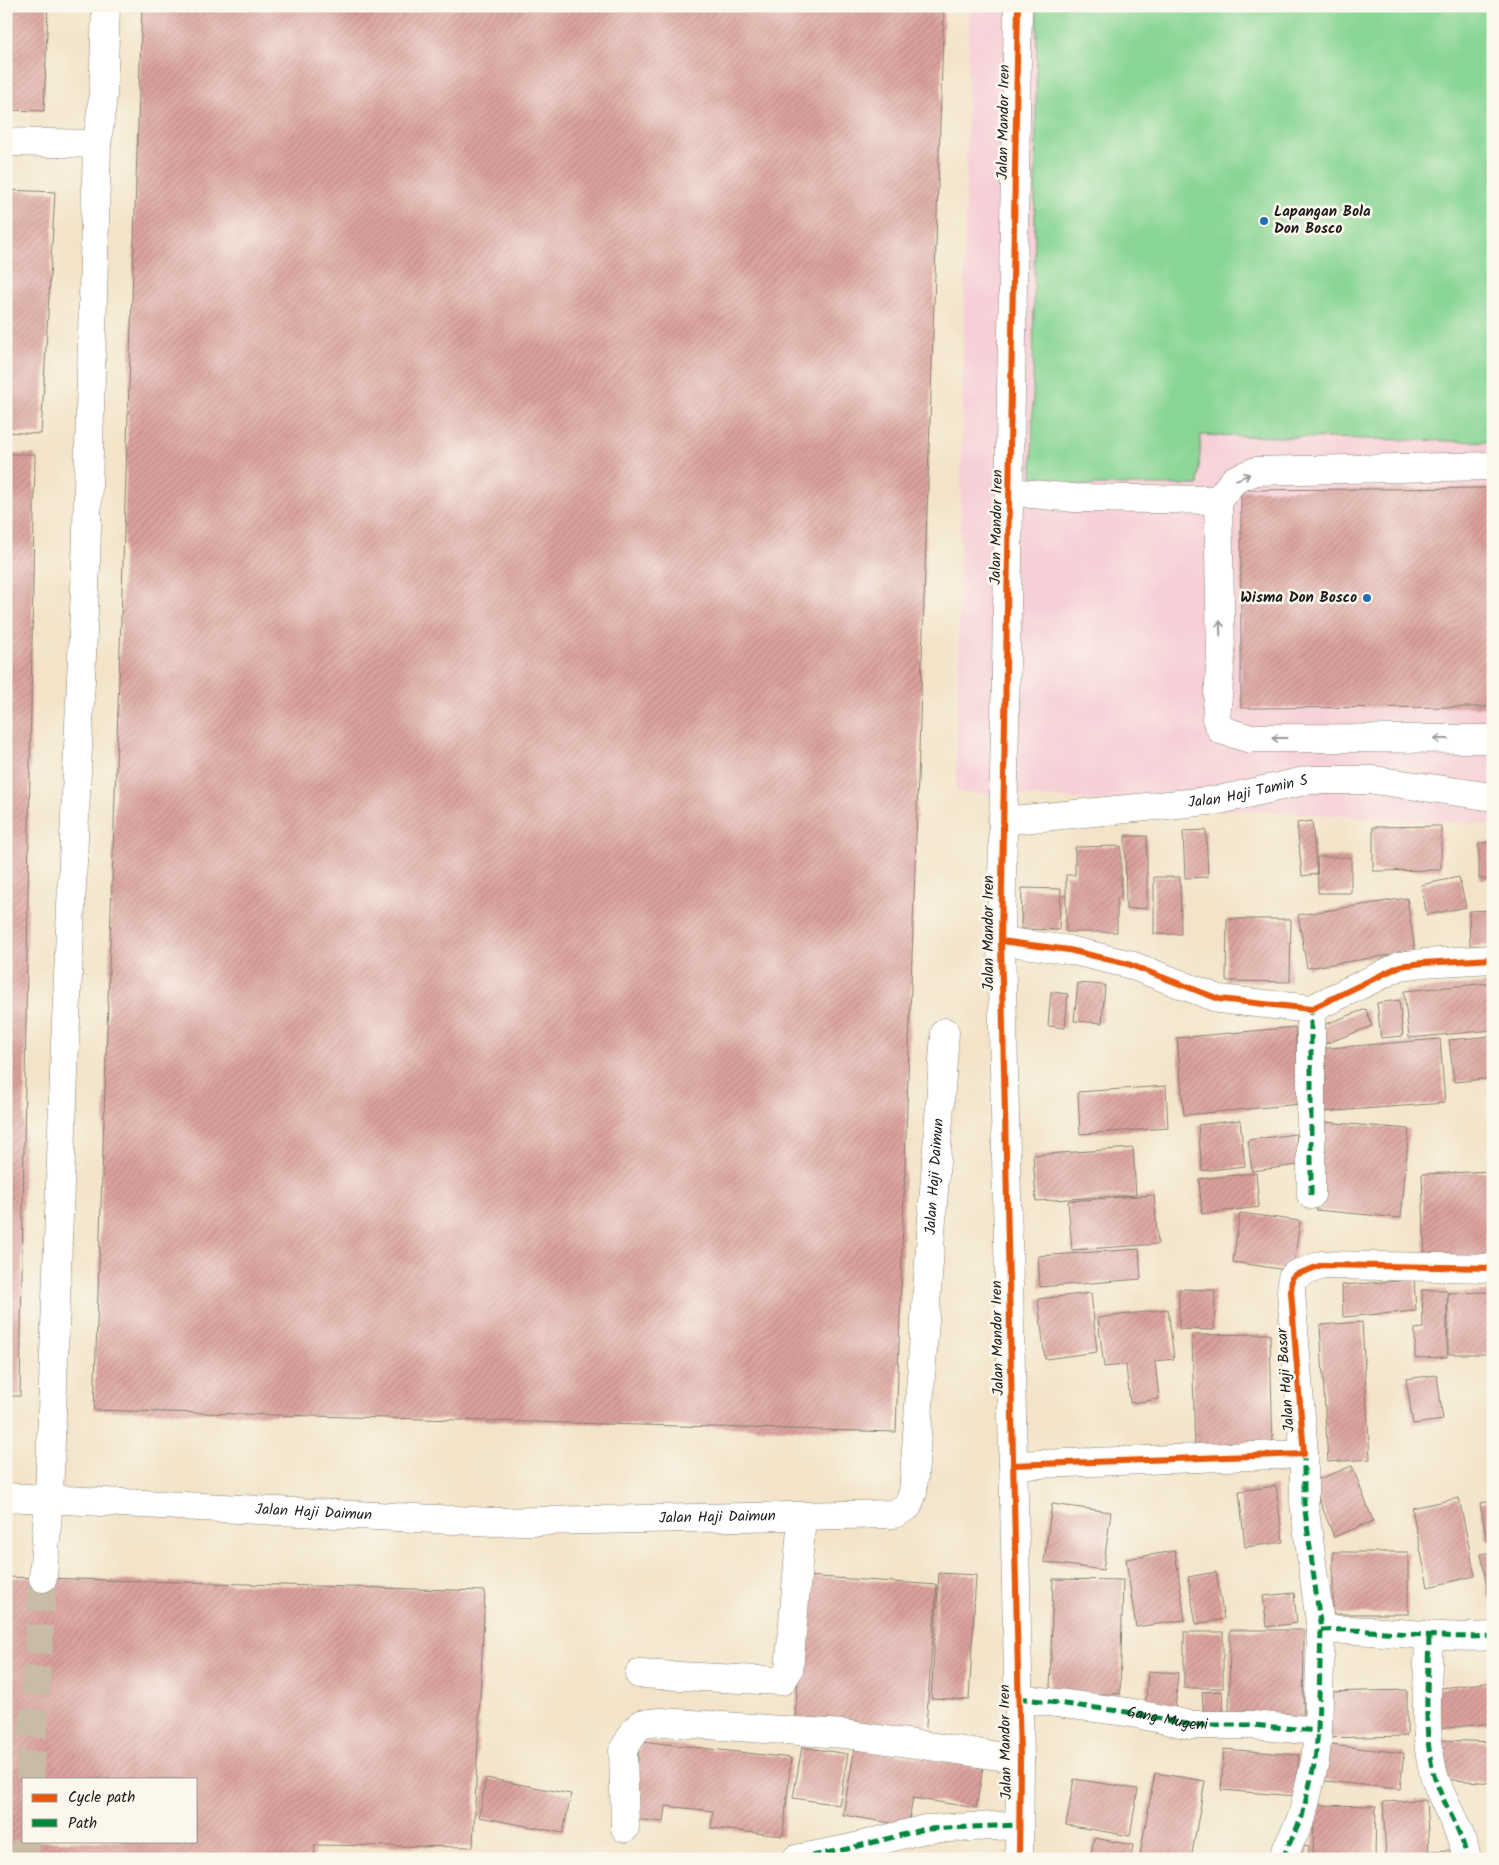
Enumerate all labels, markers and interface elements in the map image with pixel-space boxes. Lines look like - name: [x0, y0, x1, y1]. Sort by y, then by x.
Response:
- street label: Jalan Mandor Iren: [991, 64, 1017, 180]
- place label: Lapangan Bola Don Bosco: [1274, 200, 1371, 241]
- marker: Lapangan Bola Don Bosco: [1258, 215, 1270, 227]
- street label: Jalan Mandor Iren: [984, 469, 1010, 585]
- one-way arrow: [1235, 471, 1250, 481]
- place label: Wisma Don Bosco: [1240, 586, 1357, 610]
- marker: Wisma Don Bosco: [1361, 592, 1373, 604]
- one-way arrow: [1216, 620, 1225, 636]
- one-way arrow: [1271, 733, 1287, 743]
- one-way arrow: [1433, 734, 1450, 744]
- street label: Jalan Haji Tamin S: [1187, 769, 1310, 815]
- street label: Jalan Mandor Iren: [977, 875, 1001, 991]
- street label: Jalan Haji Daimun: [919, 1117, 951, 1236]
- street label: Jalan Mandor Iren: [985, 1280, 1011, 1396]
- street label: Jalan Haji Basar: [1270, 1326, 1302, 1433]
- street label: Jalan Haji Daimun: [255, 1498, 373, 1528]
- street label: Jalan Haji Daimun: [659, 1504, 776, 1531]
- street label: Jalan Mandor Iren: [993, 1684, 1019, 1800]
- street label: Gang Mugeni: [1125, 1700, 1209, 1737]
- legend: [22, 1778, 198, 1842]
- text: Cycle path: [68, 1786, 135, 1810]
- text: Path: [68, 1812, 97, 1836]

